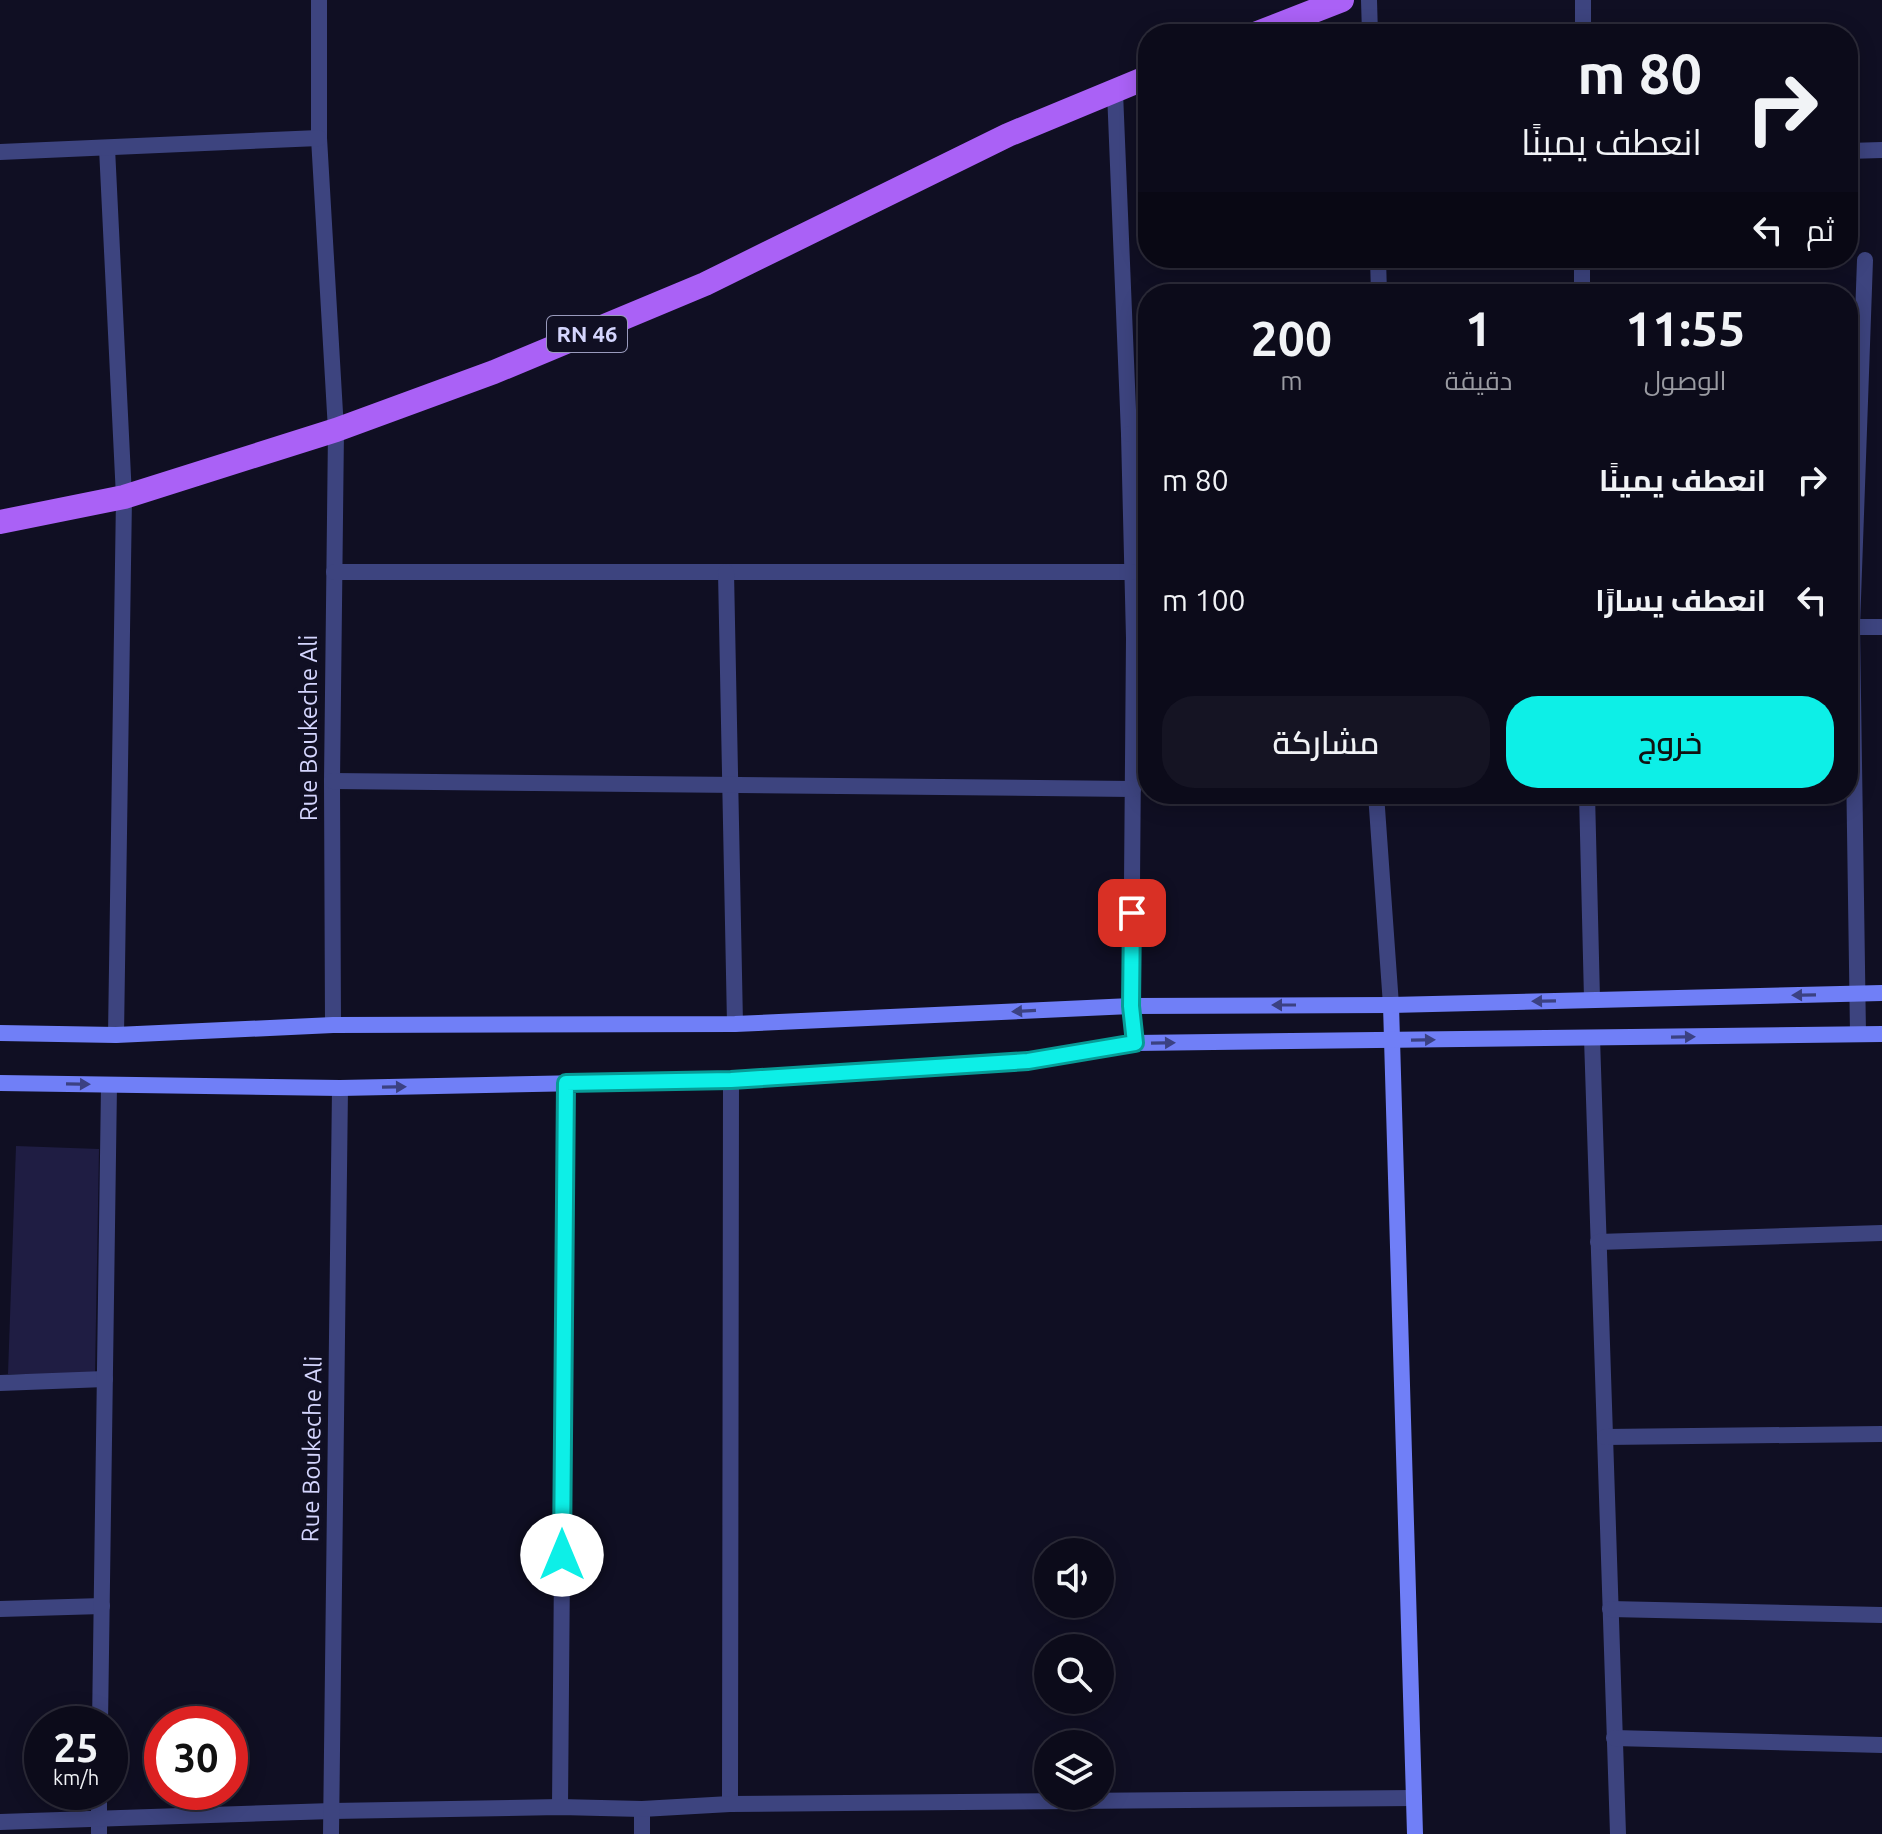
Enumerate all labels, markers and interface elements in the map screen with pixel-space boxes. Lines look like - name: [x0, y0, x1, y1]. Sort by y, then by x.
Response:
- text: 80 m: [1577, 42, 1702, 105]
- icon: right: [1730, 56, 1834, 160]
- text: انعطف يمينًا: [1521, 121, 1702, 162]
- icon: left: [1746, 208, 1790, 252]
- text: ثم: [1806, 213, 1834, 247]
- text: 1: [1465, 301, 1492, 355]
- text: 11:55: [1625, 301, 1745, 355]
- text: 200: [1251, 311, 1332, 365]
- road number: RN 46: [547, 316, 627, 352]
- text: m: [1280, 366, 1303, 395]
- text: دقيقة: [1445, 366, 1512, 395]
- text: الوصول: [1644, 366, 1727, 395]
- icon: right: [1790, 458, 1834, 502]
- text: 80 m: [1162, 463, 1229, 497]
- text: انعطف يمينًا: [1599, 463, 1766, 497]
- icon: left: [1790, 578, 1834, 622]
- text: 100 m: [1162, 583, 1246, 617]
- text: انعطف يسارًا: [1595, 583, 1766, 617]
- street label: Rue Boukeche Ali: [295, 635, 322, 821]
- button: مشاركة: [1162, 696, 1490, 788]
- button: خروج: [1506, 696, 1834, 788]
- pin: [1098, 879, 1166, 947]
- icon: arrive: [1110, 891, 1154, 935]
- one-way arrow: [1791, 988, 1816, 1001]
- one-way arrow: [1531, 994, 1556, 1007]
- one-way arrow: [1271, 999, 1296, 1011]
- one-way arrow: [1011, 1005, 1036, 1018]
- one-way arrow: [1671, 1031, 1696, 1043]
- one-way arrow: [1411, 1034, 1436, 1046]
- one-way arrow: [1151, 1037, 1176, 1049]
- one-way arrow: [66, 1078, 91, 1090]
- one-way arrow: [382, 1080, 407, 1093]
- street label: Rue Boukeche Ali: [296, 1355, 327, 1543]
- position arrow: [520, 1513, 604, 1597]
- map controls: [1034, 1538, 1114, 1810]
- button: sound: [1034, 1538, 1114, 1618]
- button: search: [1034, 1634, 1114, 1714]
- speed limit sign: 30: [144, 1706, 248, 1810]
- text: 25: [53, 1725, 99, 1770]
- button: layers: [1034, 1730, 1114, 1810]
- text: km/h: [53, 1766, 99, 1789]

